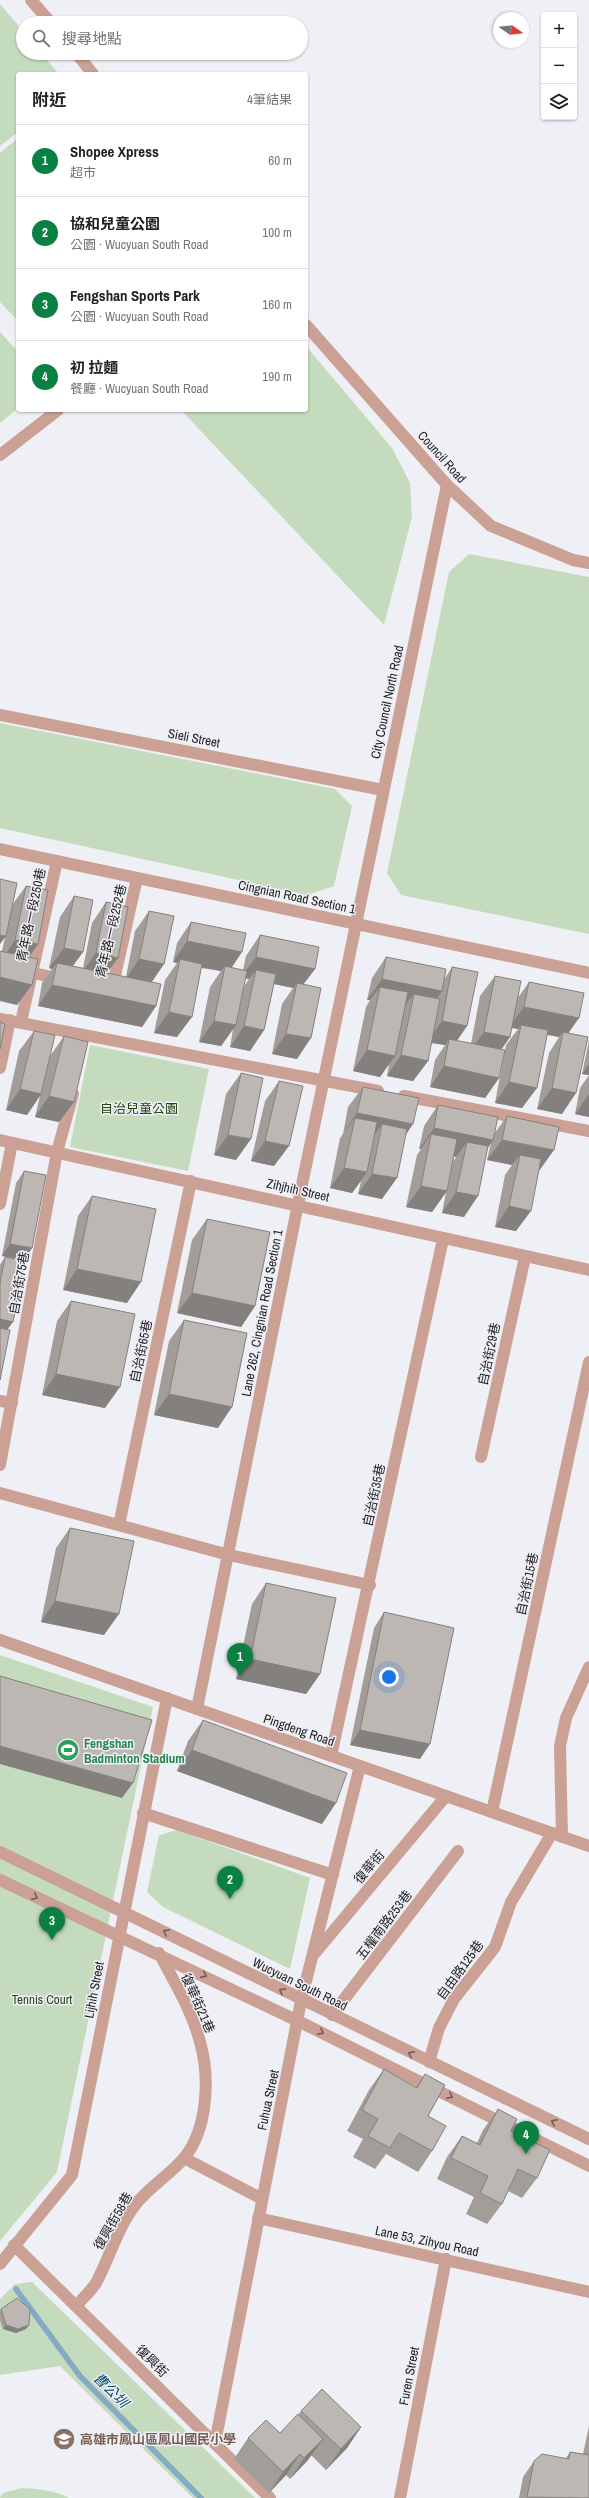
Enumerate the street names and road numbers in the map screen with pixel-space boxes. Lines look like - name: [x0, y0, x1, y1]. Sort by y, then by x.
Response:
- street label: Council Road: [414, 427, 470, 487]
- street label: City Council North Road: [367, 644, 407, 760]
- street label: Sieli Street: [166, 725, 222, 751]
- street label: 青年路一段250巷: [13, 866, 49, 964]
- street label: Cingnian Road Section 1: [237, 876, 357, 918]
- street label: 青年路一段252巷: [92, 882, 130, 980]
- street label: Zihjhih Street: [265, 1175, 331, 1205]
- street label: Lane 262, Cingnian Road Section 1: [237, 1228, 287, 1398]
- street label: 自治街75巷: [5, 1250, 33, 1316]
- street label: 自治街65巷: [126, 1318, 156, 1384]
- street label: 自治街29巷: [474, 1321, 504, 1387]
- street label: 自治街35巷: [359, 1462, 389, 1528]
- street label: 自治街15巷: [512, 1551, 542, 1617]
- street label: Pingdeng Road: [261, 1710, 337, 1750]
- street label: 復華街: [350, 1847, 388, 1887]
- street label: 五權南路253巷: [352, 1887, 416, 1963]
- street label: 自由路125巷: [433, 1937, 487, 2003]
- street label: Wucyuan South Road: [250, 1954, 350, 2014]
- street label: Lijhih Street: [80, 1960, 108, 2020]
- street label: 復華街21巷: [177, 1970, 219, 2036]
- street label: Fuhua Street: [253, 2068, 283, 2132]
- street label: 復興街58巷: [90, 2189, 136, 2253]
- street label: Lane 53, Zihyou Road: [374, 2222, 480, 2260]
- street label: 復興街: [132, 2341, 172, 2381]
- street label: Furen Street: [395, 2345, 423, 2407]

